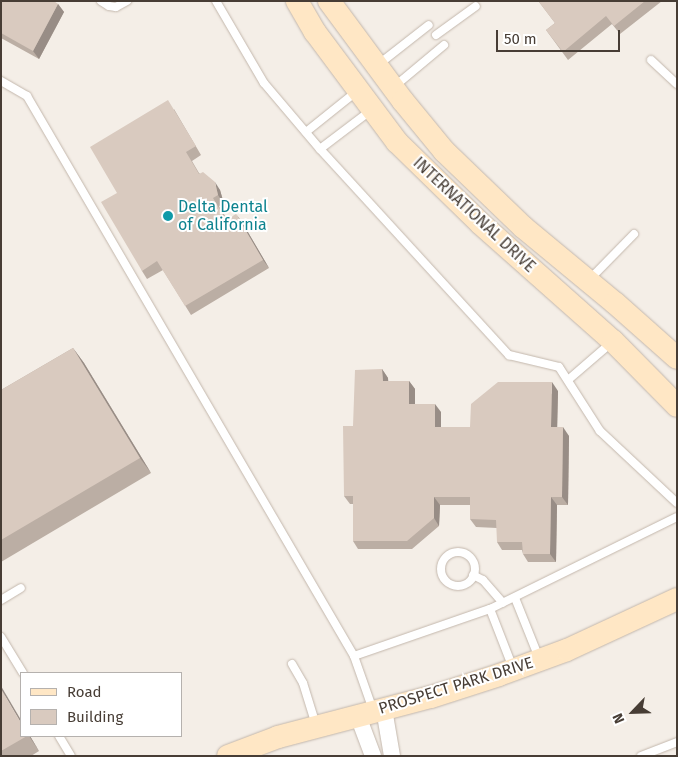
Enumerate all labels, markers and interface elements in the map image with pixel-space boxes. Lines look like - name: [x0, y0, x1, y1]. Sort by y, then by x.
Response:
- scale bar: [498, 20, 622, 52]
- text: 50 m: [504, 30, 537, 48]
- street label: INTERNATIONAL DRIVE: [409, 153, 539, 277]
- place label: Delta Dental of California: [178, 197, 268, 235]
- marker: Delta Dental of California: [162, 210, 174, 222]
- street label: PROSPECT PARK DRIVE: [376, 653, 536, 719]
- legend: [20, 672, 182, 737]
- text: Road: [67, 683, 102, 701]
- north arrow: [608, 687, 658, 737]
- text: Building: [67, 708, 123, 726]
- text: N: [609, 711, 628, 726]

